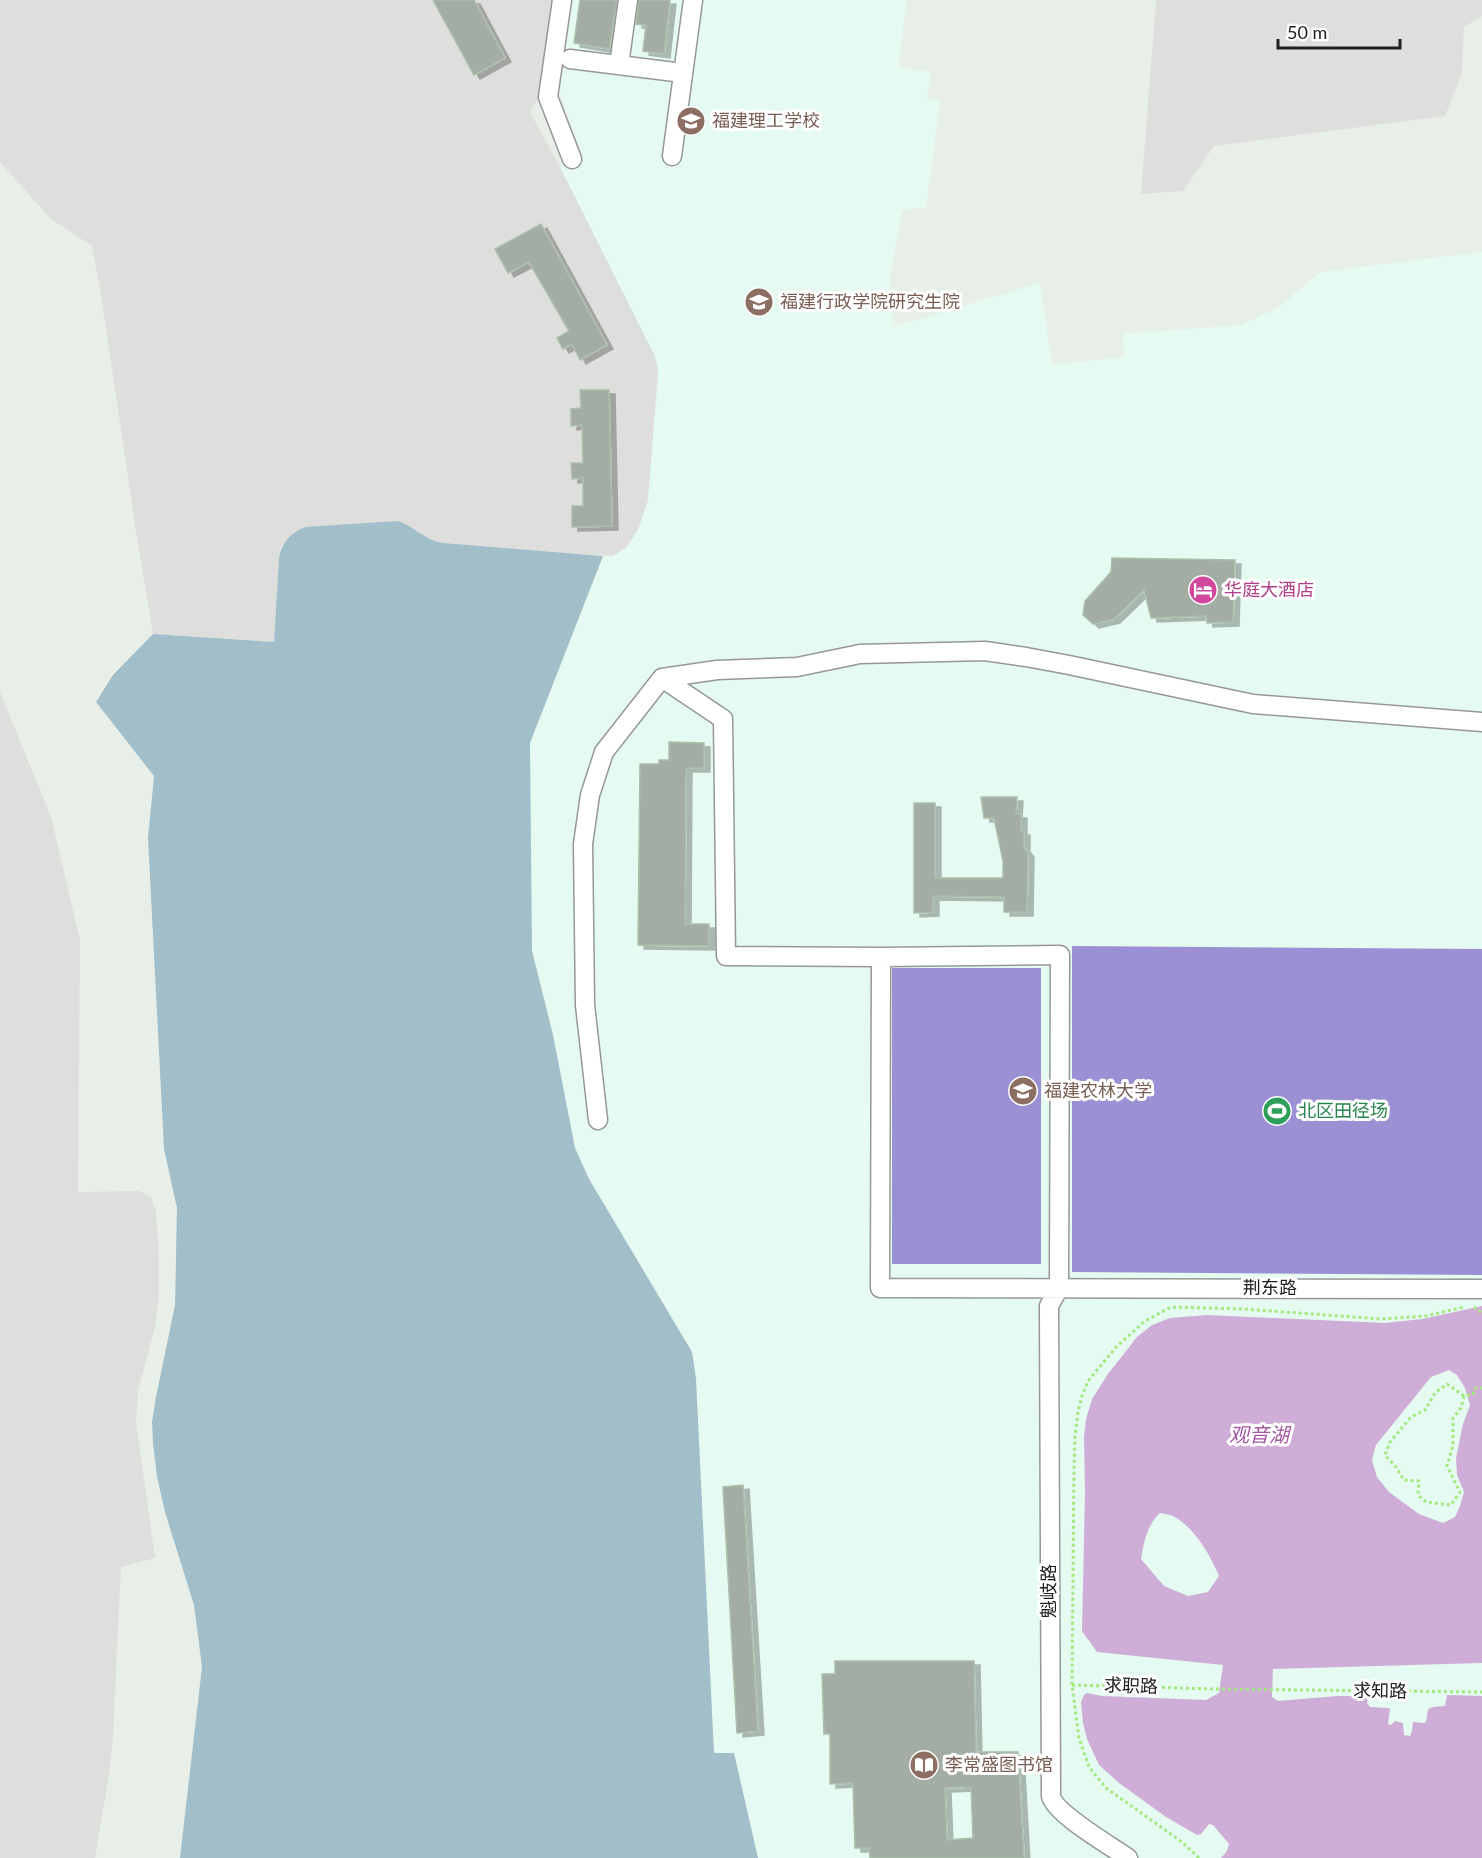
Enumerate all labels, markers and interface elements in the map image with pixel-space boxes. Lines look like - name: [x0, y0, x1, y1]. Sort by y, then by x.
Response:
- scale bar: [1278, 12, 1400, 50]
- text: 50 m: [1287, 21, 1327, 43]
- school or university icon: 福建理工学校: [675, 105, 707, 137]
- place label: 福建理工学校: [712, 109, 820, 131]
- school or university icon: 福建行政学院研究生院: [743, 286, 775, 318]
- place label: 福建行政学院研究生院: [780, 290, 960, 312]
- hotel icon: 华庭大酒店: [1187, 574, 1219, 606]
- place label: 华庭大酒店: [1224, 578, 1314, 600]
- school or university icon: 福建农林大学: [1007, 1075, 1039, 1107]
- place label: 福建农林大学: [1044, 1079, 1152, 1101]
- sports icon: 北区田径场: [1261, 1095, 1293, 1127]
- place label: 北区田径场: [1298, 1099, 1388, 1121]
- street label: 荆东路: [1243, 1276, 1297, 1298]
- water label: 观音湖: [1229, 1422, 1292, 1446]
- street label: 魁岐路: [1037, 1564, 1059, 1618]
- street label: 求职路: [1104, 1673, 1158, 1697]
- street label: 求知路: [1353, 1679, 1407, 1701]
- library icon: 李常盛图书馆: [908, 1749, 940, 1781]
- place label: 李常盛图书馆: [945, 1753, 1053, 1775]

